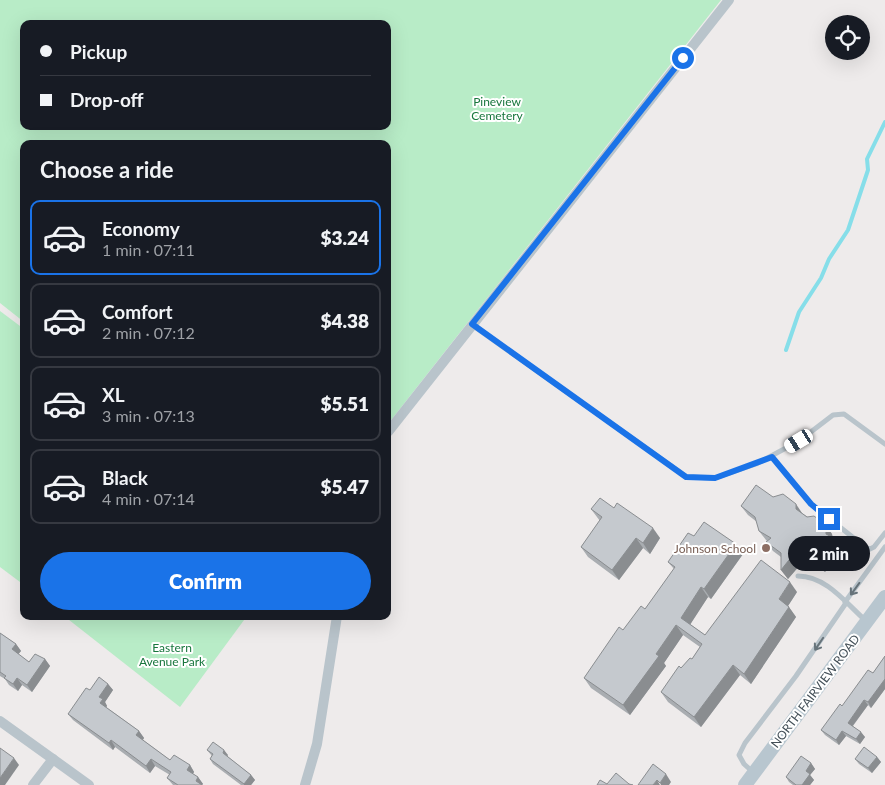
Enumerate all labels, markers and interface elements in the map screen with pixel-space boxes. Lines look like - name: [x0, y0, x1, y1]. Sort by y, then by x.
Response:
- map controls: [825, 15, 870, 60]
- button: locate: [825, 15, 870, 60]
- text: Pickup: [70, 40, 127, 63]
- route start: [672, 47, 694, 69]
- text: Drop-off: [70, 88, 144, 111]
- park label: Pineview Cemetery: [471, 94, 524, 123]
- text: Choose a ride: [40, 156, 174, 183]
- icon: car: [42, 215, 87, 260]
- text: Economy: [102, 217, 180, 240]
- text: $3.24: [320, 226, 369, 249]
- text: 1 min · 07:11: [102, 240, 195, 259]
- icon: car: [42, 298, 87, 343]
- text: Comfort: [102, 300, 173, 323]
- text: $4.38: [320, 309, 369, 332]
- text: 2 min · 07:12: [102, 323, 195, 342]
- icon: car: [42, 381, 87, 426]
- text: XL: [102, 383, 125, 406]
- text: $5.51: [320, 392, 369, 415]
- text: 3 min · 07:13: [102, 406, 195, 425]
- car: [782, 427, 815, 455]
- icon: car: [42, 464, 87, 509]
- text: Black: [102, 466, 148, 489]
- text: $5.47: [320, 475, 369, 498]
- text: 4 min · 07:14: [102, 489, 195, 508]
- route end: [818, 508, 840, 530]
- callout: 2 min: [788, 536, 870, 572]
- place label: Johnson School: [674, 541, 756, 556]
- marker: Johnson School: [760, 542, 772, 554]
- text: 2 min: [809, 544, 849, 563]
- button: Confirm: [40, 552, 371, 610]
- one-way arrow: [850, 582, 860, 596]
- street label: NORTH FAIRVIEW ROAD: [767, 631, 863, 751]
- one-way arrow: [813, 636, 823, 650]
- park label: Eastern Avenue Park: [139, 640, 206, 669]

